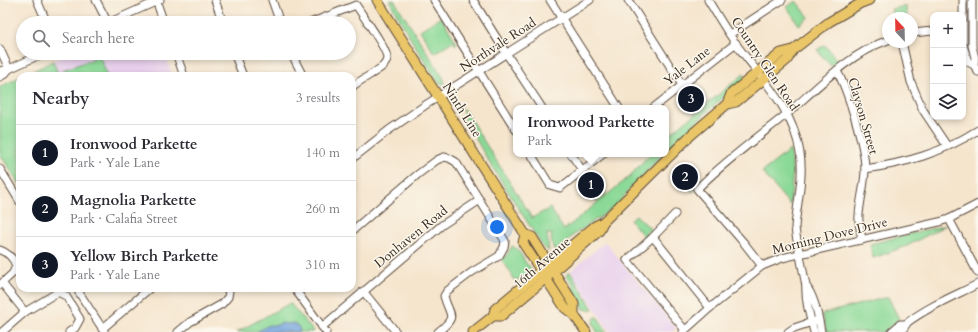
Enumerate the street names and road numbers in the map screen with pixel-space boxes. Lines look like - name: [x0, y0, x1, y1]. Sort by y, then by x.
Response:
- street label: Northvale Road: [456, 14, 540, 76]
- street label: Country Glen Road: [727, 14, 803, 115]
- street label: Yale Lane: [660, 42, 714, 90]
- street label: Clayson Street: [843, 75, 883, 157]
- street label: Ninth Line: [438, 79, 486, 141]
- street label: Donhaven Road: [370, 202, 452, 272]
- street label: Morning Dove Drive: [770, 213, 890, 259]
- street label: 16th Avenue: [510, 233, 574, 293]

